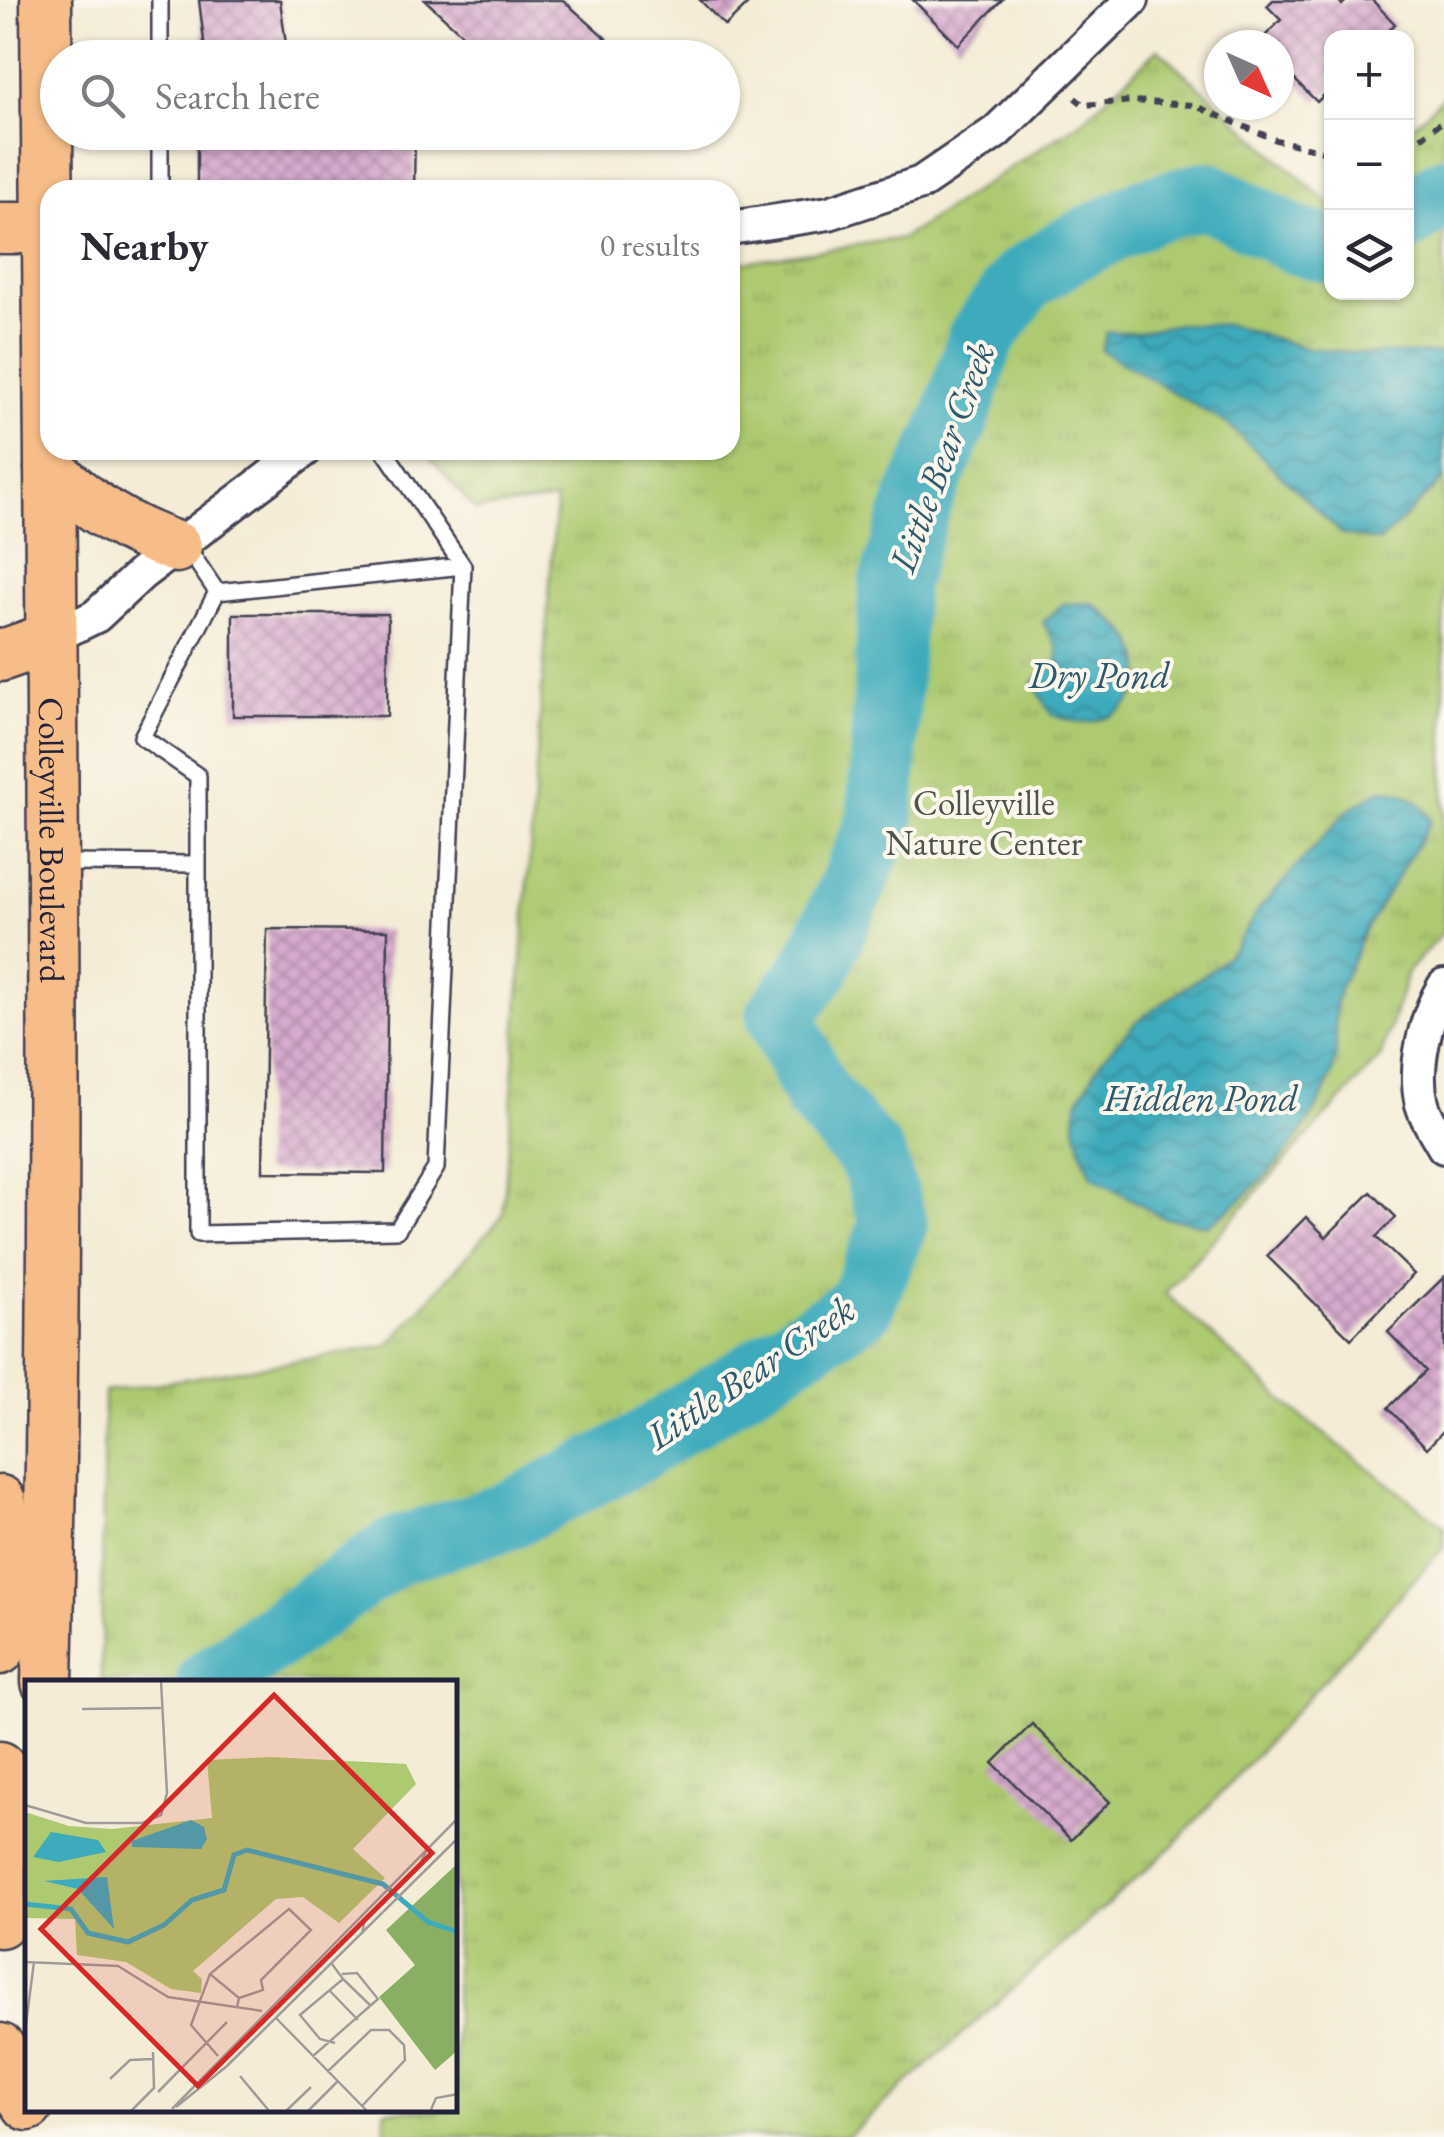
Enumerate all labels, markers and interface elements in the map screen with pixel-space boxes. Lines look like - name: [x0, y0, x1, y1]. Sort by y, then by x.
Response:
- north arrow: [1204, 30, 1294, 120]
- map controls: [1324, 30, 1414, 300]
- button: +: [1324, 30, 1414, 120]
- search box: [40, 40, 740, 150]
- icon: search: [75, 68, 130, 123]
- text: Search here: [155, 71, 320, 120]
- button: −: [1324, 120, 1414, 210]
- button: layers: [1324, 210, 1414, 300]
- text: Nearby: [80, 218, 209, 273]
- text: 0 results: [600, 224, 700, 266]
- water label: Little Bear Creek: [876, 335, 1005, 580]
- water label: Dry Pond: [1027, 650, 1170, 699]
- street label: Colleyville Boulevard: [30, 697, 76, 983]
- park label: Colleyville Nature Center: [886, 780, 1083, 865]
- water label: Hidden Pond: [1103, 1073, 1299, 1122]
- water label: Little Bear Creek: [635, 1284, 864, 1460]
- inset map: [25, 1680, 458, 2112]

